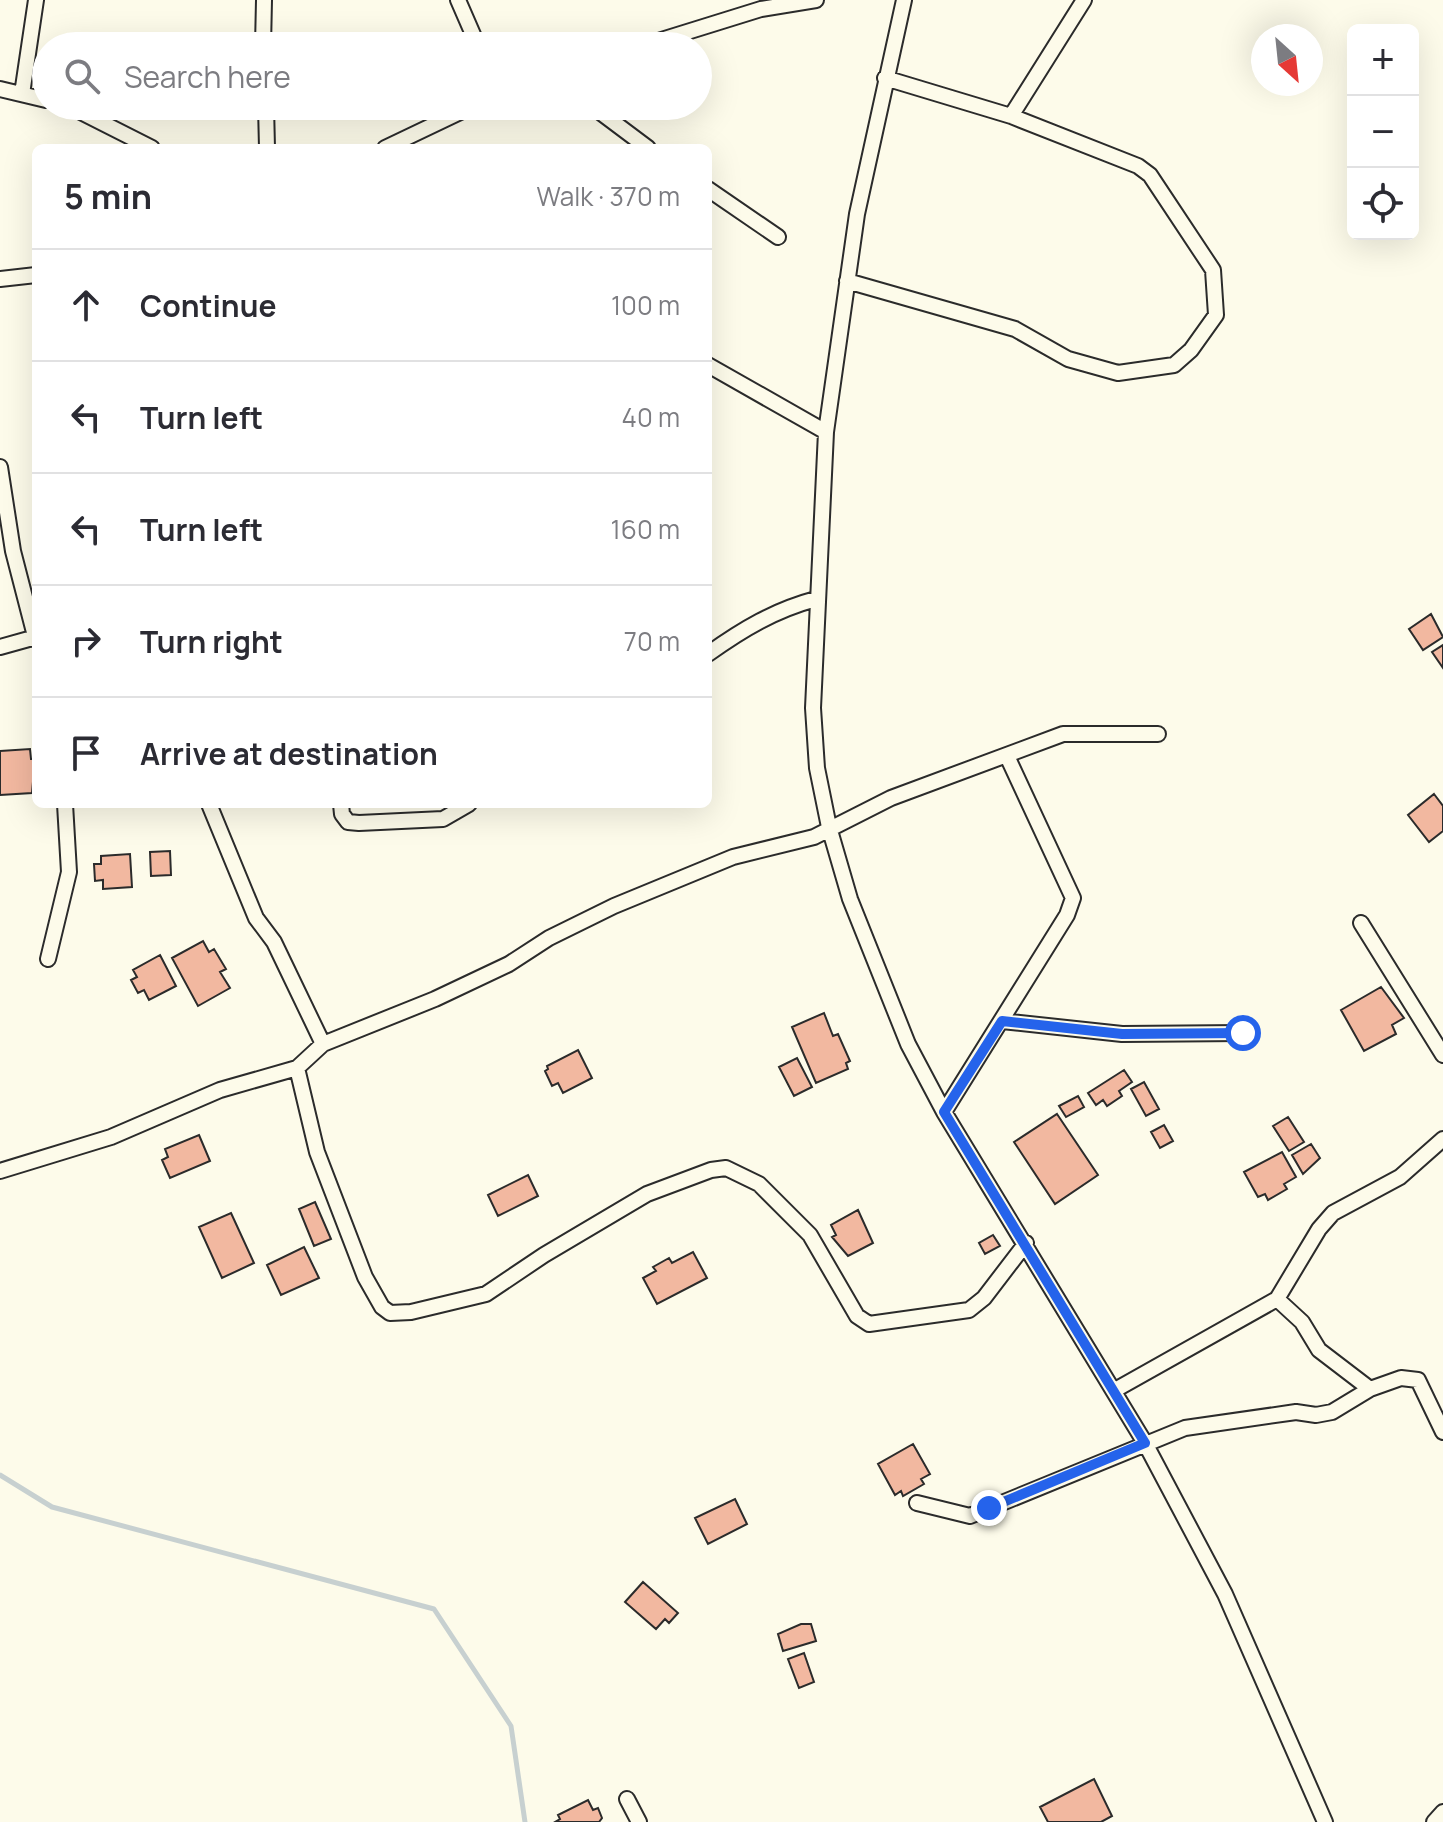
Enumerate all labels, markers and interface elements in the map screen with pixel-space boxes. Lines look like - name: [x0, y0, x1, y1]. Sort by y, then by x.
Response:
- north arrow: [1251, 24, 1323, 96]
- map controls: [1347, 24, 1419, 240]
- button: +: [1347, 24, 1419, 96]
- search box: [32, 32, 712, 120]
- icon: search: [60, 54, 104, 98]
- text: Search here: [124, 56, 291, 97]
- button: −: [1347, 96, 1419, 168]
- button: locate: [1347, 168, 1419, 240]
- text: 5 min: [64, 173, 152, 219]
- text: Walk · 370 m: [537, 178, 680, 214]
- icon: ahead: [64, 283, 108, 327]
- text: Continue: [140, 285, 276, 326]
- text: 100 m: [611, 287, 680, 323]
- icon: left: [64, 395, 108, 439]
- text: Turn left: [140, 397, 263, 438]
- text: 40 m: [622, 399, 680, 435]
- icon: left: [64, 507, 108, 551]
- text: Turn left: [140, 509, 263, 550]
- text: 160 m: [611, 511, 680, 547]
- icon: right: [64, 619, 108, 663]
- text: Turn right: [140, 621, 283, 662]
- text: 70 m: [624, 623, 680, 659]
- icon: arrive: [64, 731, 108, 775]
- text: Arrive at destination: [140, 733, 438, 774]
- route start: [1225, 1015, 1261, 1051]
- route end: [971, 1490, 1007, 1526]

